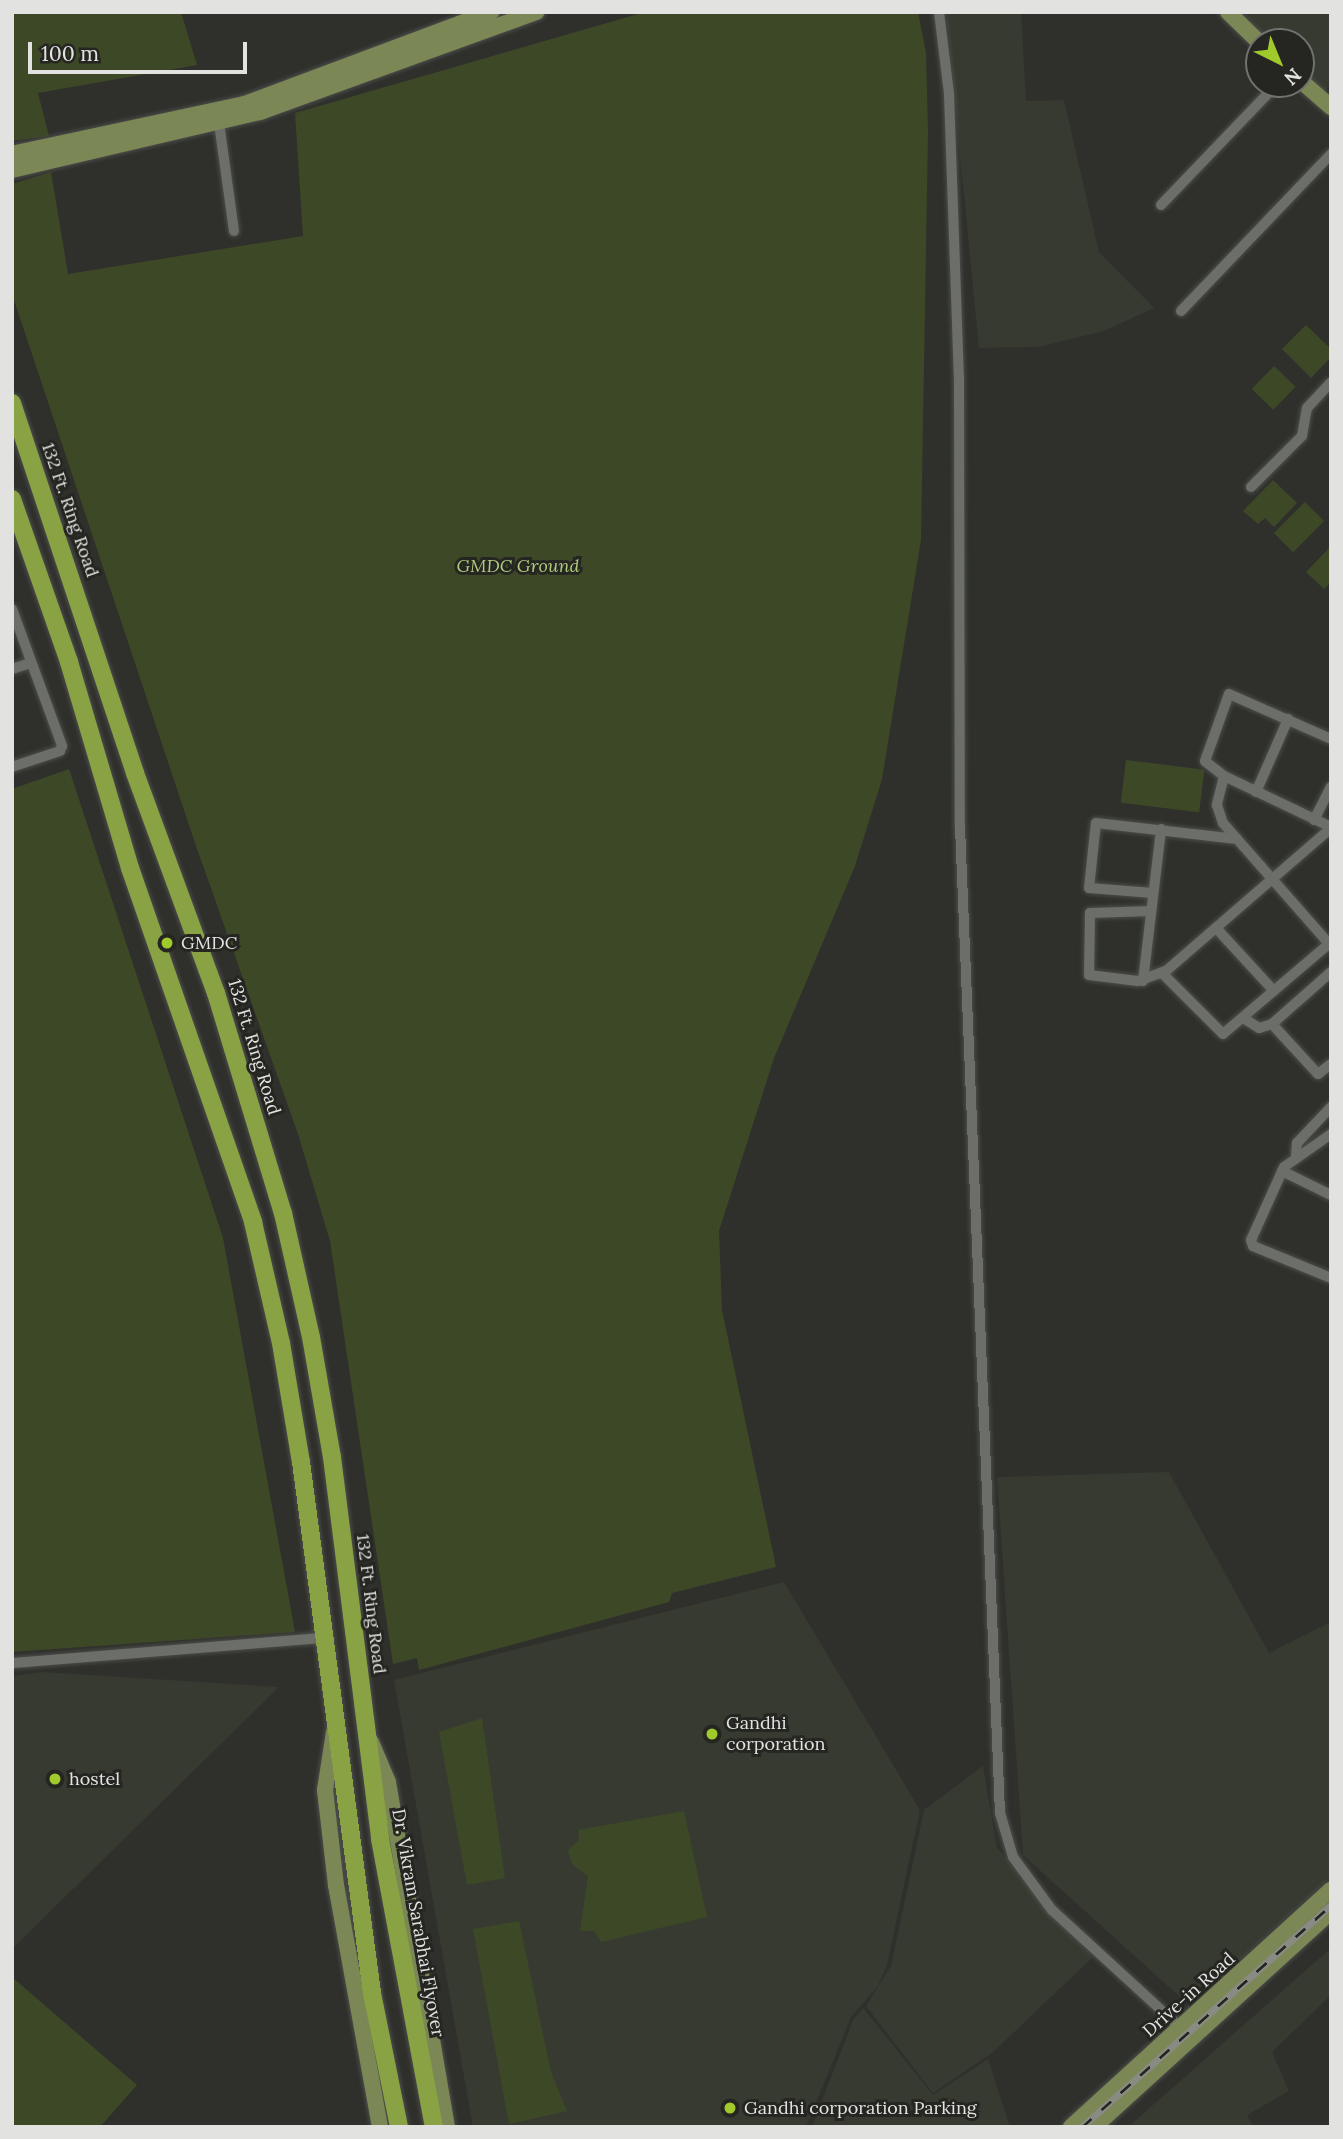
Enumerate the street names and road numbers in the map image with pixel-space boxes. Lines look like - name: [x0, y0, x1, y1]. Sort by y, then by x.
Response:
- street label: 132 Ft. Ring Road: [37, 440, 103, 580]
- street label: 132 Ft. Ring Road: [223, 977, 285, 1117]
- street label: 132 Ft. Ring Road: [352, 1533, 390, 1675]
- street label: Dr. Vikram Sarabhai Flyover: [387, 1807, 449, 2039]
- street label: Drive-in Road: [1139, 1948, 1239, 2042]

